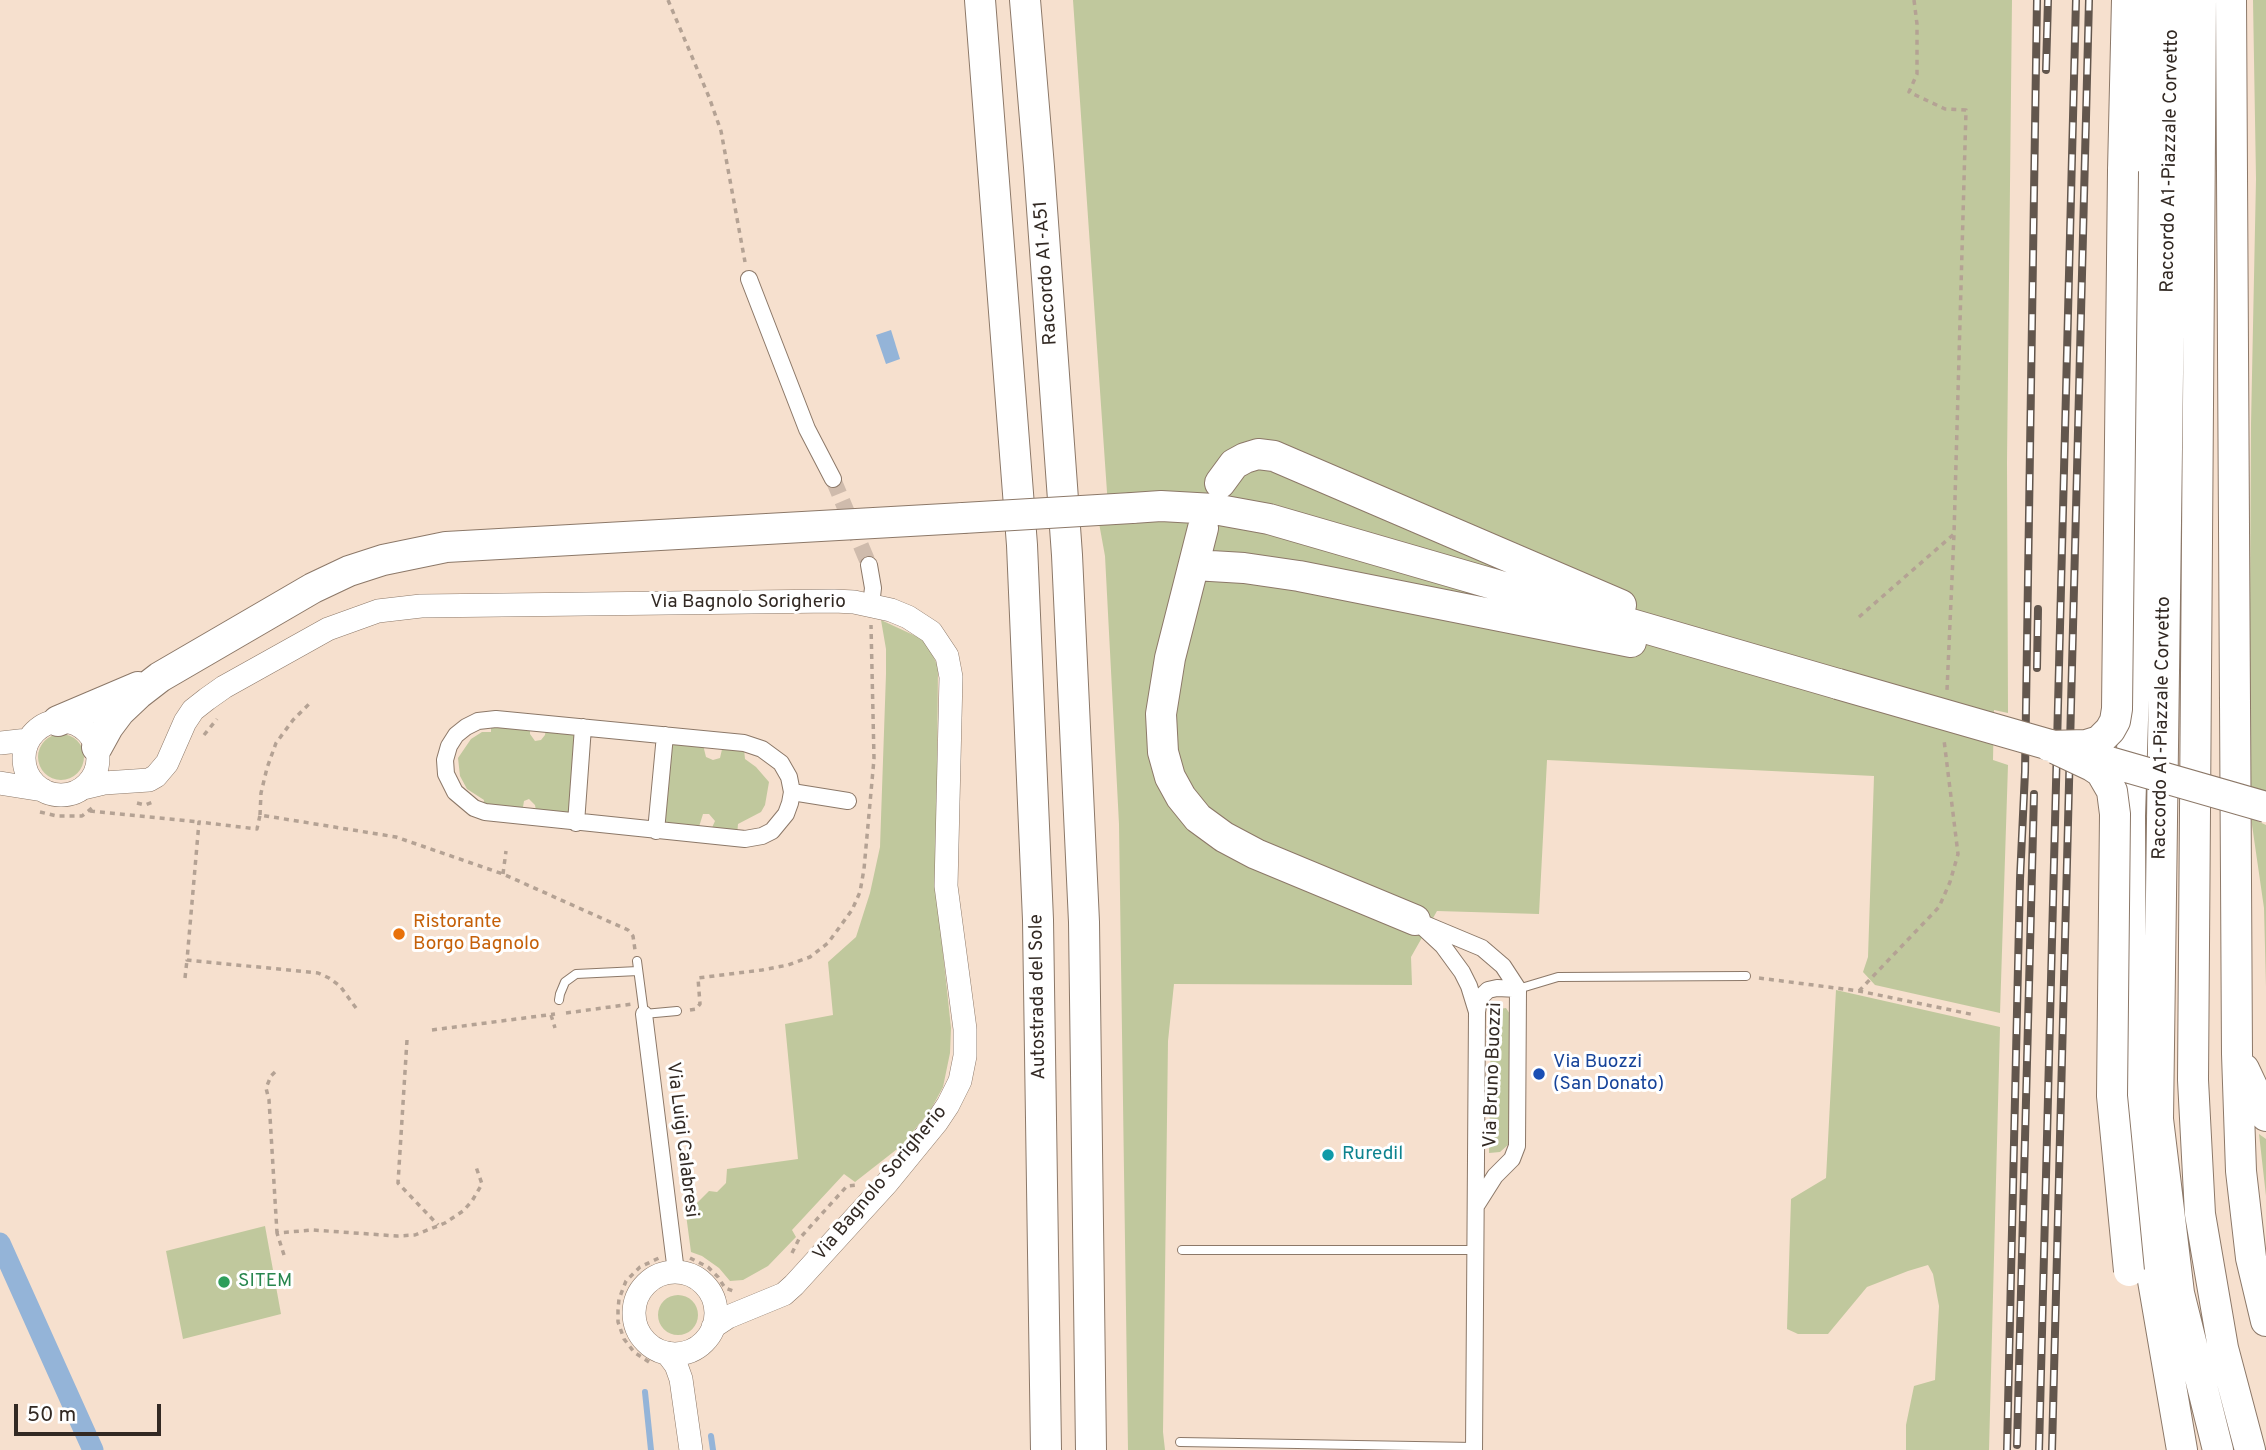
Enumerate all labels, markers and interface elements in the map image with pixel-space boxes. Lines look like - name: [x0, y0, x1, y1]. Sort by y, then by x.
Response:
- street label: Raccordo A1-Piazzale Corvetto: [2157, 29, 2185, 293]
- street label: Raccordo A1-A51: [1031, 200, 1063, 346]
- street label: Via Bagnolo Sorigherio: [650, 592, 846, 614]
- street label: Raccordo A1-Piazzale Corvetto: [2149, 596, 2177, 860]
- place label: Ristorante Borgo Bagnolo: [413, 912, 540, 956]
- street label: Autostrada del Sole: [1026, 914, 1052, 1080]
- marker: Ristorante Borgo Bagnolo: [391, 926, 407, 942]
- street label: Via Bruno Buozzi: [1480, 1002, 1508, 1148]
- place label: Via Buozzi (San Donato): [1553, 1052, 1664, 1096]
- street label: Via Luigi Calabresi: [660, 1061, 702, 1219]
- marker: Via Buozzi (San Donato): [1531, 1066, 1547, 1082]
- street label: Via Bagnolo Sorigherio: [809, 1102, 953, 1266]
- place label: Ruredil: [1342, 1144, 1403, 1166]
- marker: Ruredil: [1320, 1147, 1336, 1163]
- place label: SITEM: [238, 1271, 292, 1293]
- marker: SITEM: [216, 1274, 232, 1290]
- scale bar: [18, 1390, 164, 1434]
- text: 50 m: [27, 1402, 76, 1429]

